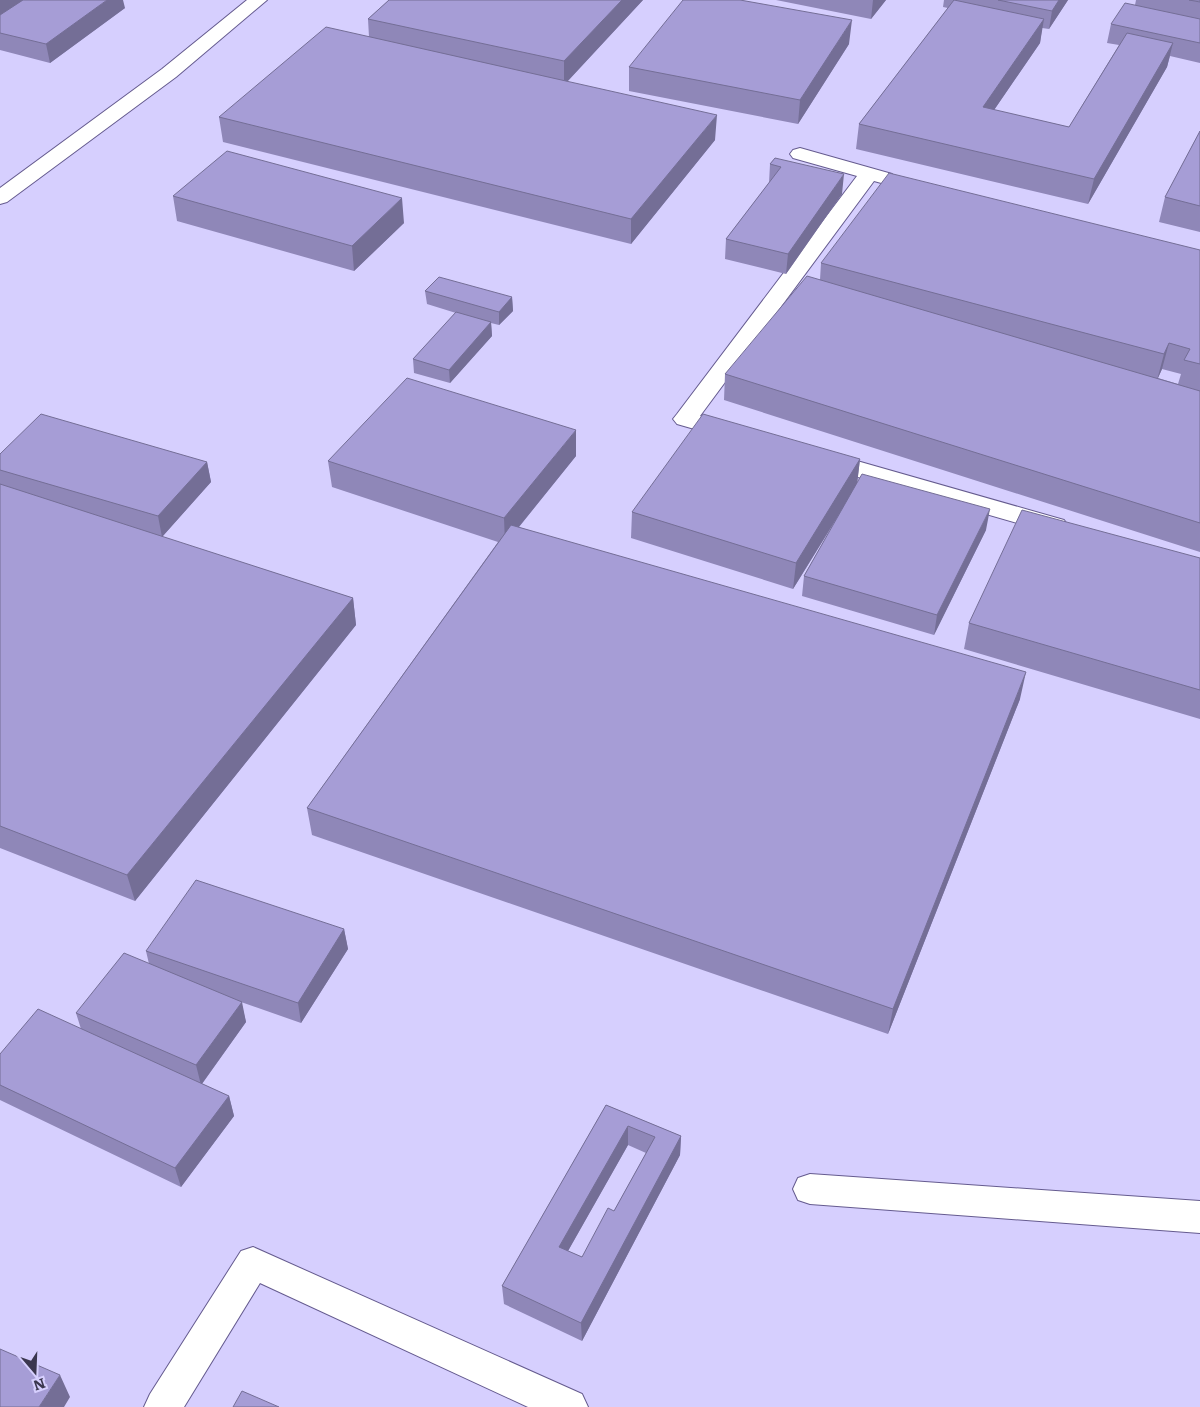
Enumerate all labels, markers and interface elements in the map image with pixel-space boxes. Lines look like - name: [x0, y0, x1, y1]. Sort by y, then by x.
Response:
- north arrow: [10, 1347, 60, 1397]
- text: N: [31, 1374, 48, 1397]

